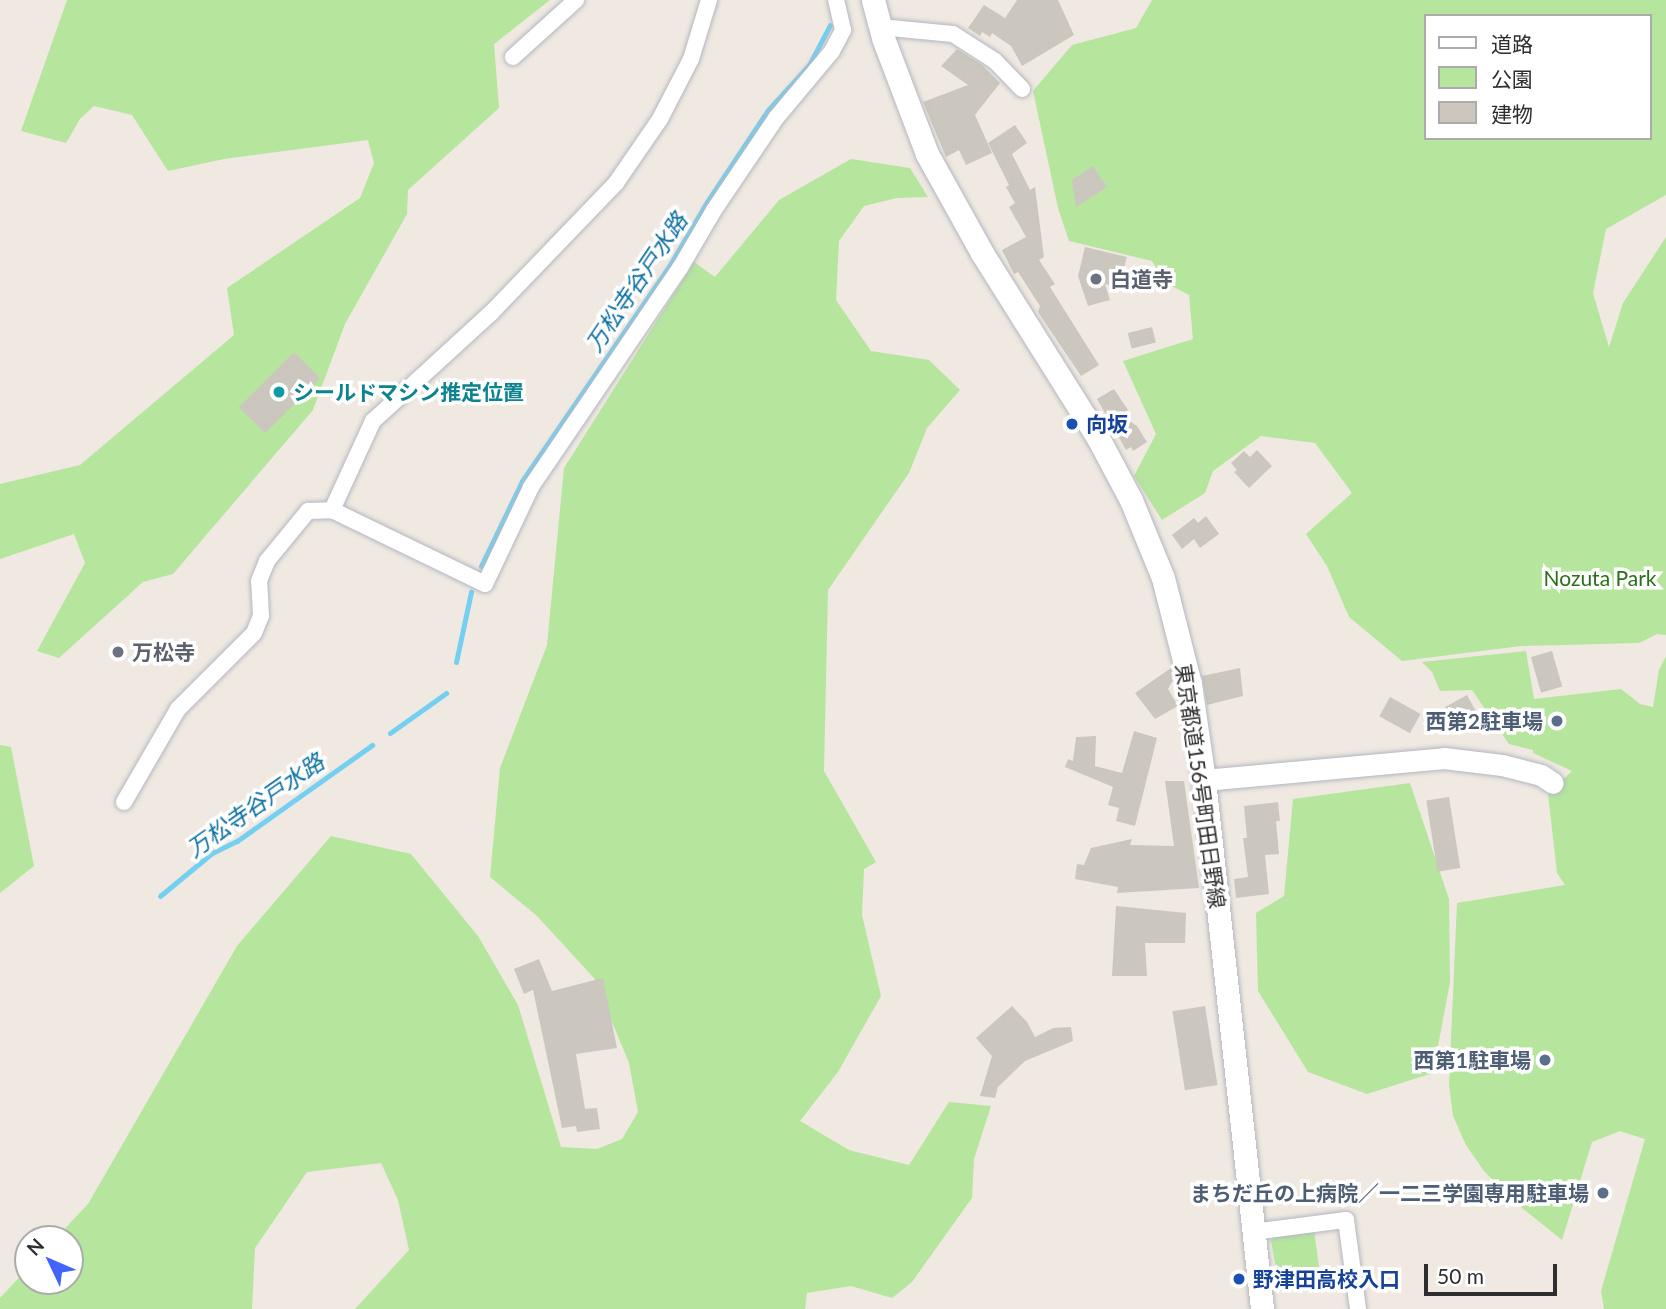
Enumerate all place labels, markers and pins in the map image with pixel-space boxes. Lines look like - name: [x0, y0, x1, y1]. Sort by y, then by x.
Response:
- place label: 白道寺: [1110, 266, 1173, 292]
- marker: 白道寺: [1088, 271, 1104, 287]
- place label: シールドマシン推定位置: [293, 379, 524, 405]
- marker: シールドマシン推定位置: [271, 384, 287, 400]
- place label: 向坂: [1086, 411, 1128, 437]
- marker: 向坂: [1064, 416, 1080, 432]
- place label: 万松寺: [132, 639, 195, 665]
- marker: 万松寺: [110, 644, 126, 660]
- place label: 西第2駐車場: [1426, 708, 1543, 734]
- marker: 西第2駐車場: [1549, 713, 1565, 729]
- place label: 西第1駐車場: [1414, 1047, 1531, 1073]
- marker: 西第1駐車場: [1537, 1052, 1553, 1068]
- place label: まちだ丘の上病院／一二三学園専用駐車場: [1190, 1180, 1589, 1206]
- marker: まちだ丘の上病院／一二三学園専用駐車場: [1595, 1185, 1611, 1201]
- place label: 野津田高校入口: [1253, 1266, 1400, 1292]
- marker: 野津田高校入口: [1231, 1271, 1247, 1287]

